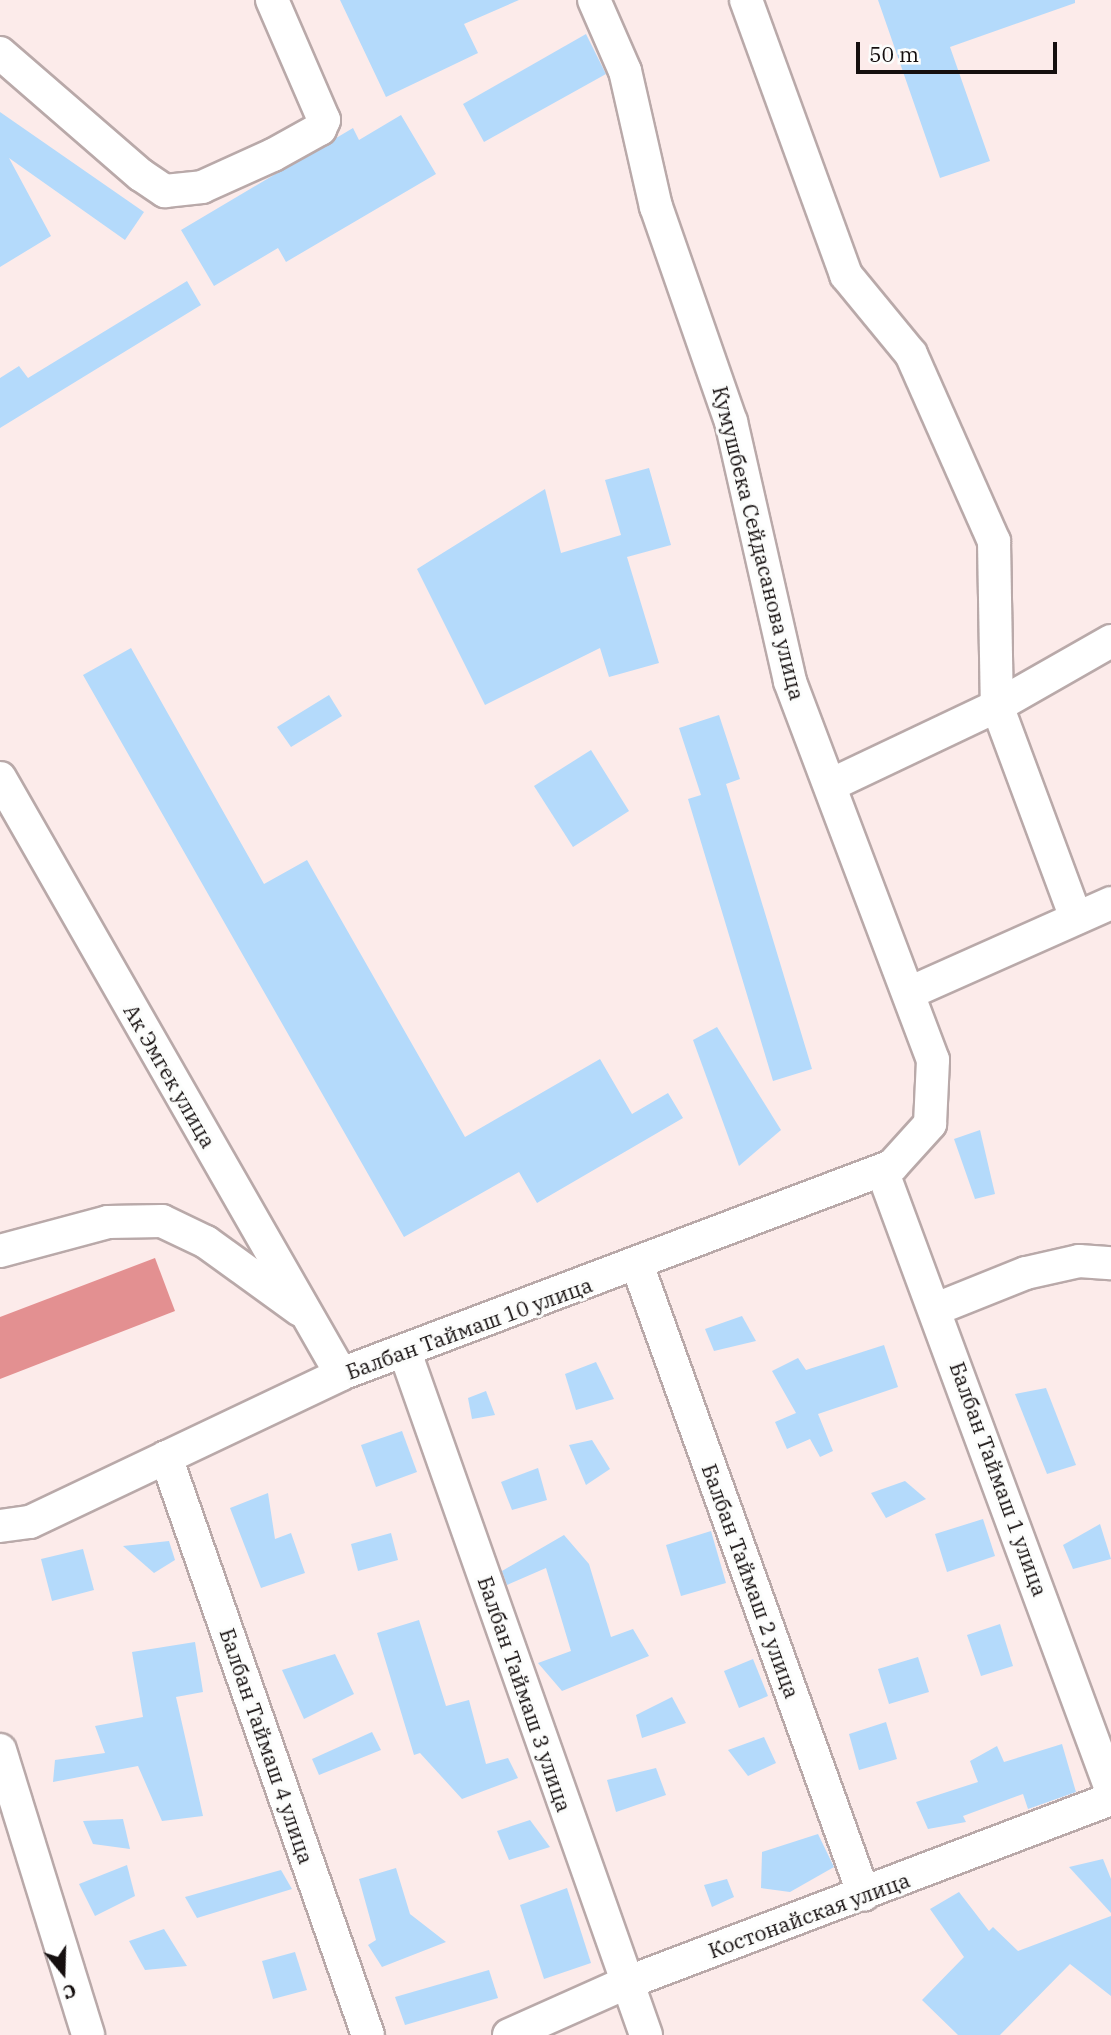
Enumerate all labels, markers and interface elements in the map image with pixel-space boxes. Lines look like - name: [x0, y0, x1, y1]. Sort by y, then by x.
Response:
- scale bar: [859, 28, 1060, 72]
- text: 50 m: [869, 40, 919, 68]
- street label: Кумушбека Сейдасанова улица: [708, 383, 810, 703]
- street label: Ак Эмгек улица: [119, 1000, 221, 1152]
- street label: Балбан Таймаш 10 улица: [342, 1272, 596, 1384]
- street label: Балбан Таймаш 1 улица: [945, 1358, 1053, 1600]
- street label: Балбан Таймаш 2 улица: [697, 1460, 805, 1702]
- street label: Балбан Таймаш 3 улица: [473, 1573, 577, 1815]
- street label: Балбан Таймаш 4 улица: [215, 1625, 319, 1867]
- street label: Костонайская улица: [705, 1867, 913, 1963]
- north arrow: [28, 1937, 98, 2007]
- text: С: [60, 1978, 80, 2005]

